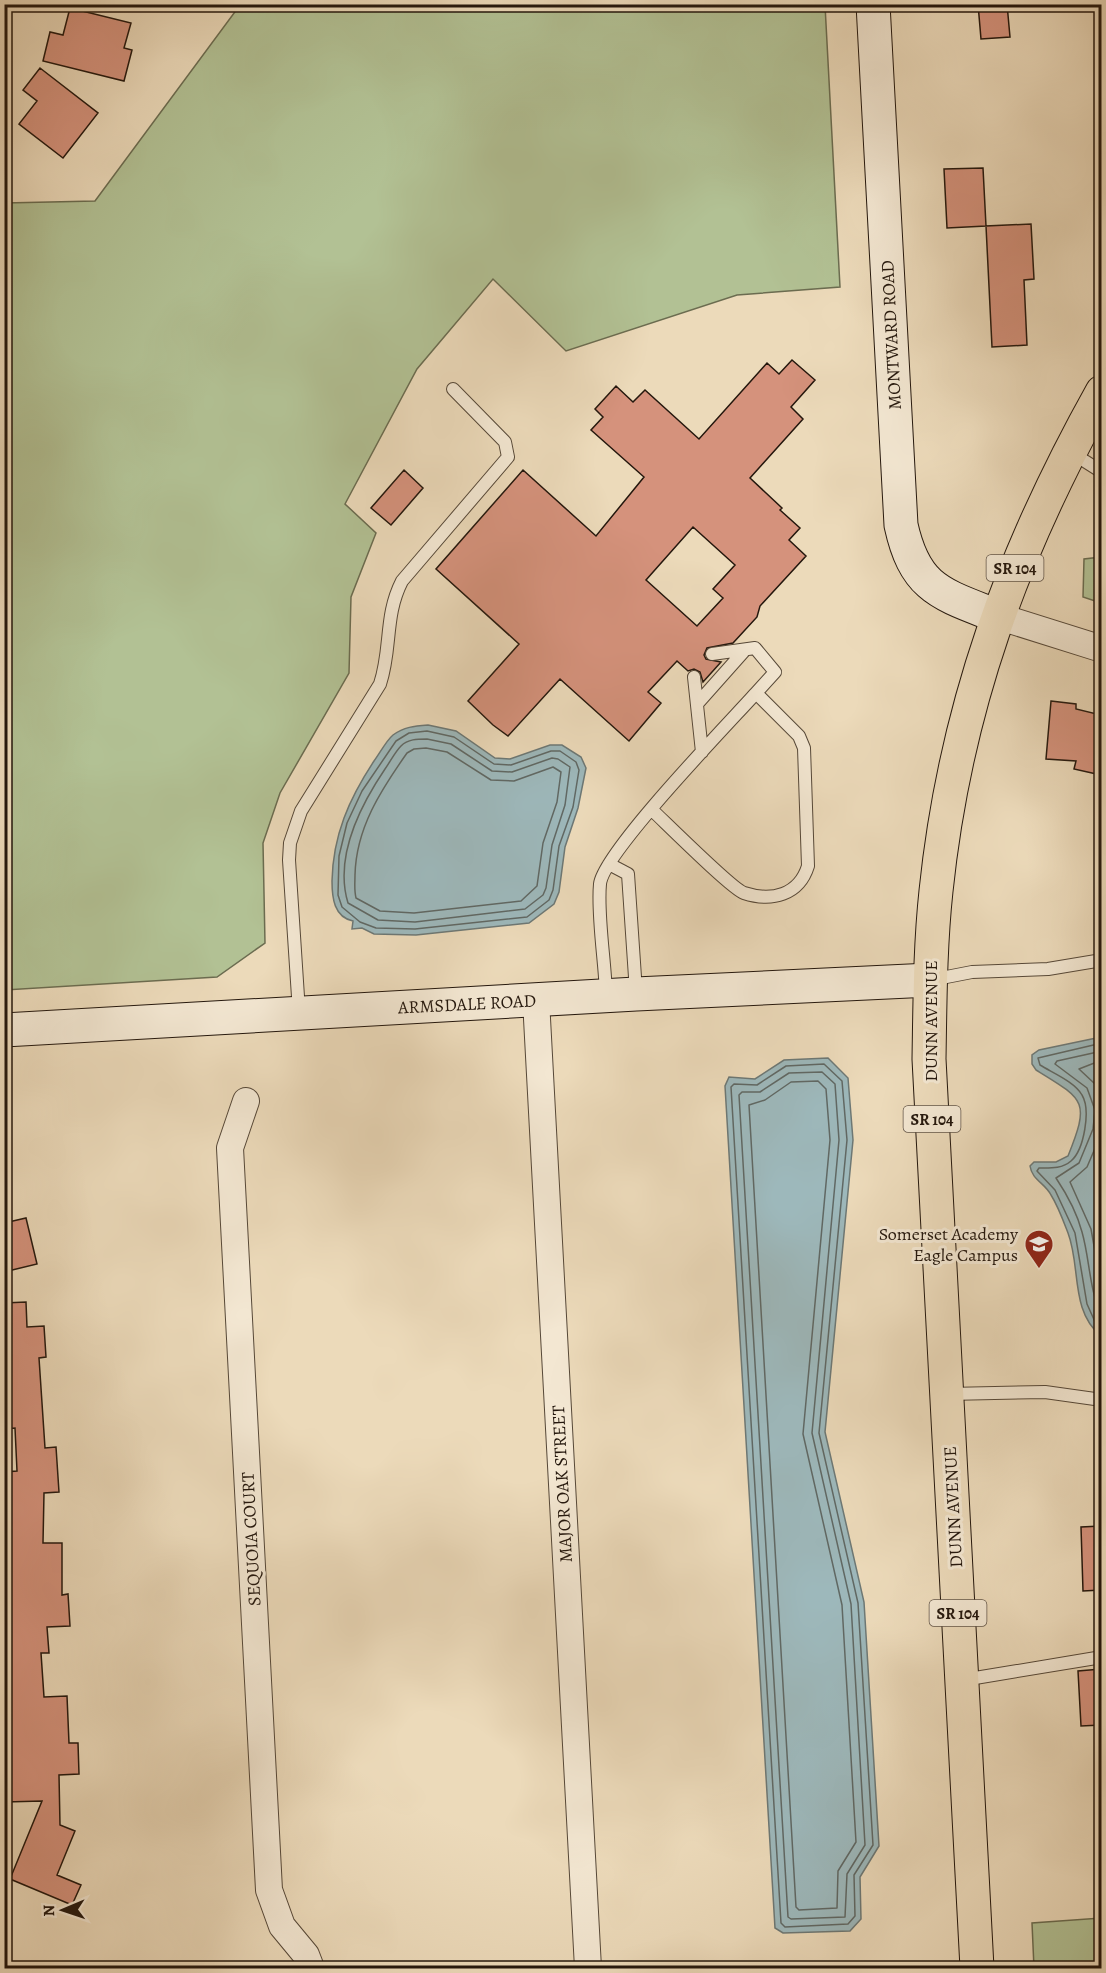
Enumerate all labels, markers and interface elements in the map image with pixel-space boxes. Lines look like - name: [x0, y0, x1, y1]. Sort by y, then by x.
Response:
- street label: MONTWARD ROAD: [875, 259, 907, 411]
- road number: SR 104: [986, 555, 1044, 581]
- street label: DUNN AVENUE: [919, 960, 943, 1082]
- street label: ARMSDALE ROAD: [396, 988, 537, 1020]
- road number: SR 104: [904, 1106, 960, 1132]
- place label: Somerset Academy Eagle Campus: [879, 1222, 1019, 1267]
- school or university icon: Somerset Academy Eagle Campus: [1023, 1228, 1055, 1270]
- street label: MAJOR OAK STREET: [546, 1405, 578, 1563]
- street label: DUNN AVENUE: [938, 1446, 968, 1568]
- street label: SEQUOIA COURT: [235, 1471, 266, 1607]
- road number: SR 104: [930, 1600, 986, 1626]
- north arrow: [33, 1880, 93, 1940]
- text: N: [38, 1904, 60, 1917]

